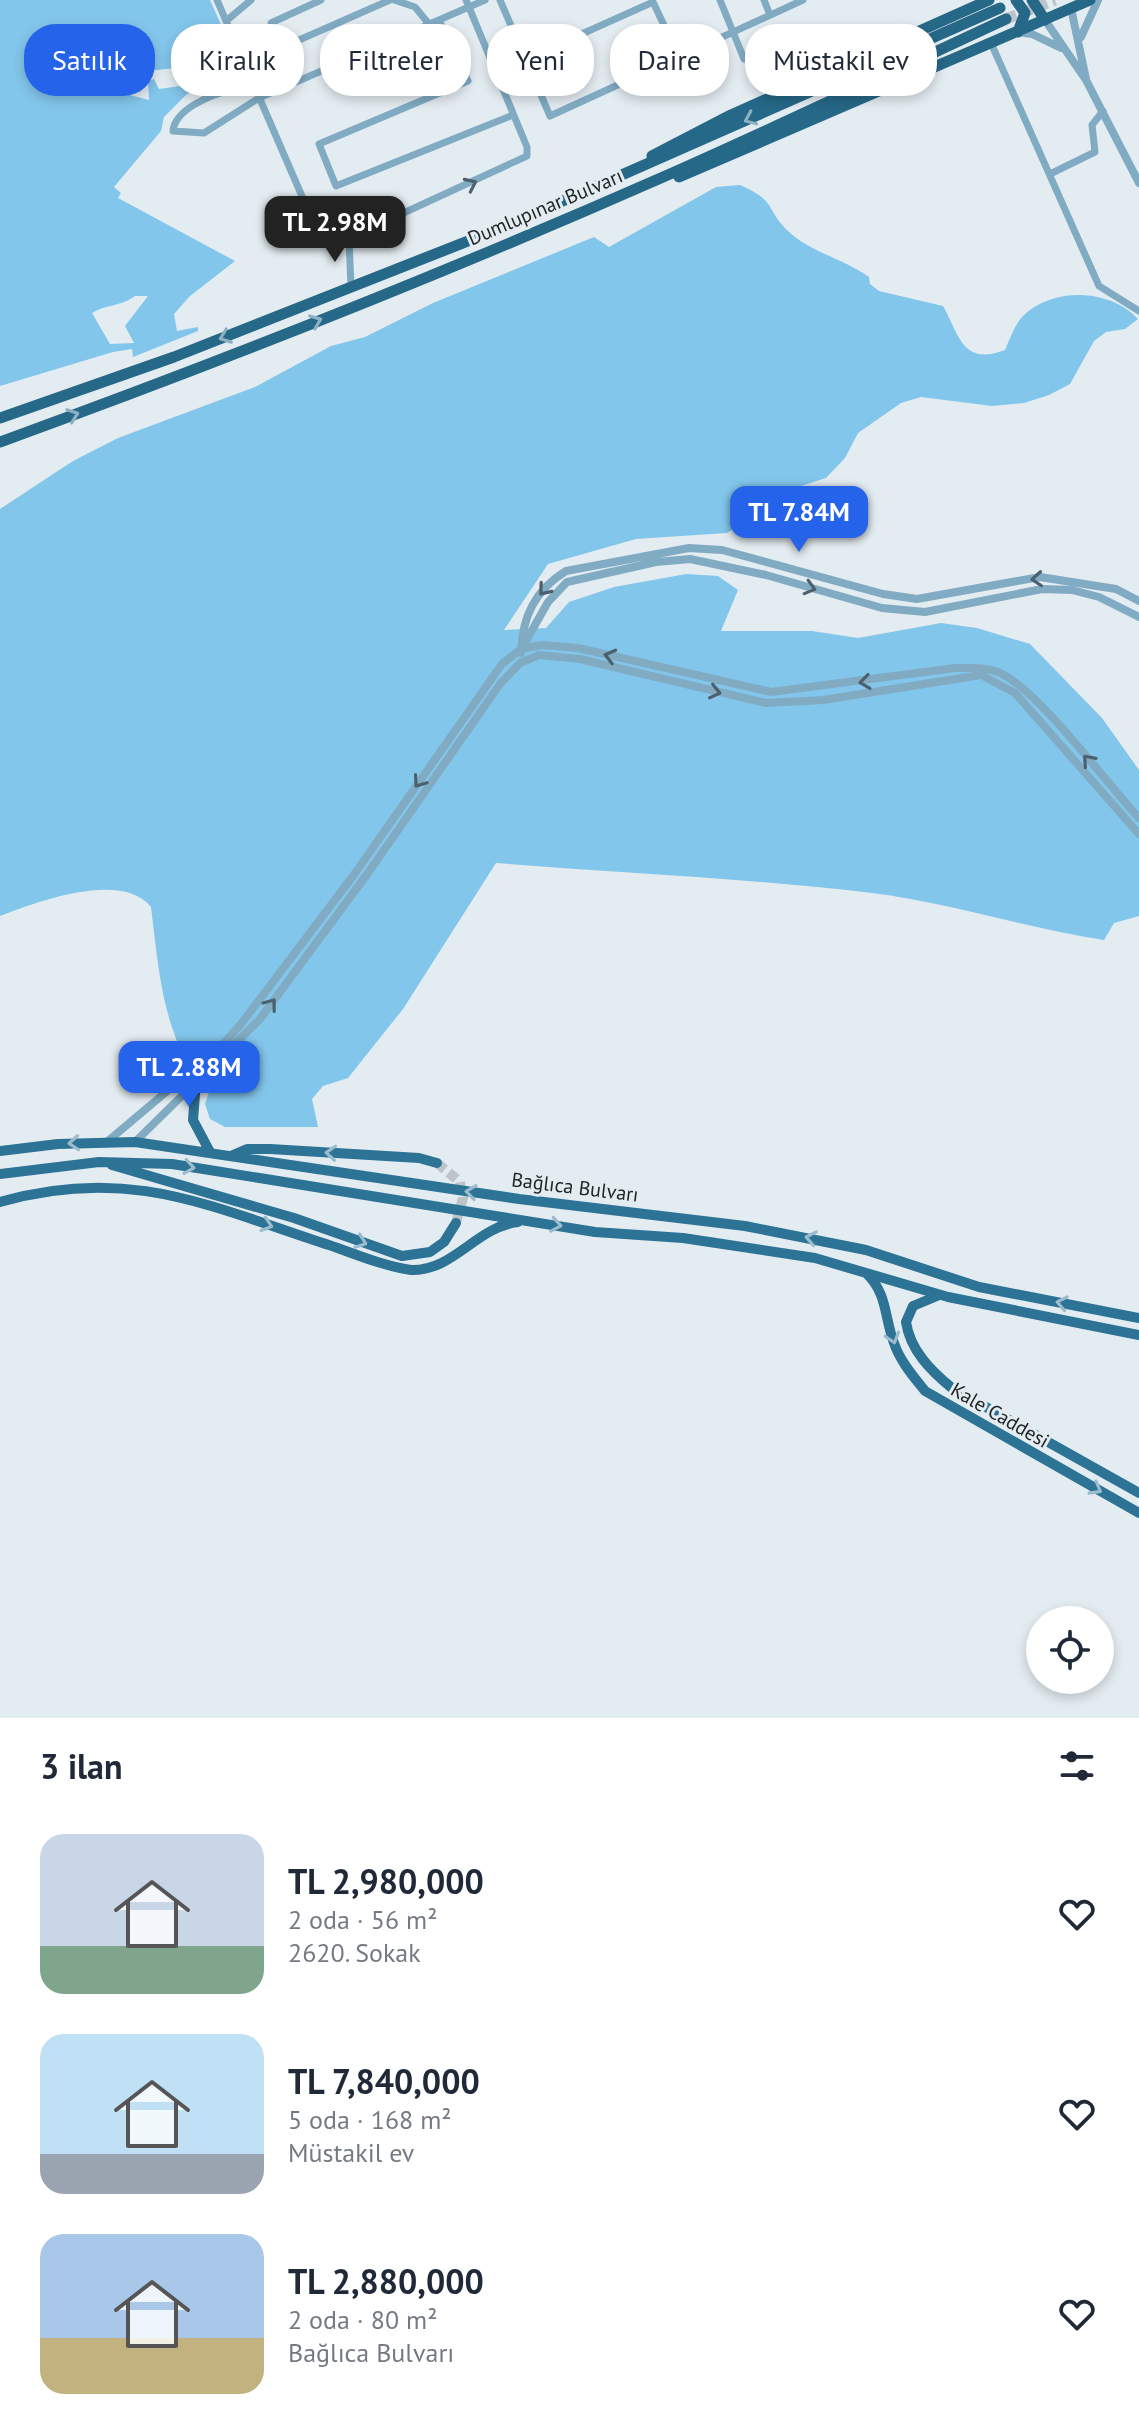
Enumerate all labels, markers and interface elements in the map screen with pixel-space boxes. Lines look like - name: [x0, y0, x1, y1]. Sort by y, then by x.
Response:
- chip: Satılık: [24, 24, 155, 96]
- chip: Kiralık: [171, 24, 304, 96]
- chip: Filtreler: [320, 24, 471, 96]
- chip: Yeni: [487, 24, 594, 96]
- chip: Daire: [610, 24, 729, 96]
- chip: Müstakil ev: [745, 24, 937, 96]
- one-way arrow: [744, 109, 758, 125]
- street label: Dumlupınar Bulvarı: [464, 163, 626, 251]
- one-way arrow: [463, 178, 477, 194]
- pin: TL 2.98M: [252, 196, 418, 264]
- text: TL 2.98M: [283, 205, 387, 238]
- one-way arrow: [308, 315, 322, 331]
- one-way arrow: [219, 327, 233, 344]
- one-way arrow: [65, 408, 79, 425]
- pin: TL 7.84M: [716, 486, 882, 554]
- text: TL 7.84M: [748, 495, 850, 528]
- one-way arrow: [1031, 570, 1044, 587]
- one-way arrow: [802, 579, 816, 595]
- one-way arrow: [539, 581, 553, 596]
- one-way arrow: [604, 649, 618, 666]
- one-way arrow: [859, 673, 872, 690]
- one-way arrow: [707, 683, 721, 700]
- one-way arrow: [1083, 754, 1097, 769]
- one-way arrow: [414, 773, 429, 787]
- one-way arrow: [261, 999, 275, 1013]
- pin: TL 2.88M: [106, 1041, 272, 1109]
- text: TL 2.88M: [137, 1050, 241, 1083]
- one-way arrow: [67, 1134, 80, 1151]
- one-way arrow: [324, 1145, 337, 1162]
- one-way arrow: [182, 1158, 196, 1175]
- street label: Bağlıca Bulvarı: [510, 1166, 640, 1208]
- one-way arrow: [464, 1184, 477, 1201]
- one-way arrow: [259, 1215, 273, 1231]
- one-way arrow: [549, 1216, 563, 1233]
- one-way arrow: [805, 1230, 818, 1247]
- one-way arrow: [353, 1232, 367, 1249]
- one-way arrow: [1056, 1295, 1070, 1312]
- one-way arrow: [884, 1331, 900, 1344]
- street label: Kale Caddesi: [946, 1376, 1054, 1454]
- one-way arrow: [1088, 1480, 1102, 1495]
- map controls: [1026, 1606, 1114, 1694]
- button: locate: [1026, 1606, 1114, 1694]
- text: 3 ilan: [40, 1744, 122, 1788]
- icon: filters: [1055, 1744, 1099, 1788]
- text: TL 2,980,000: [288, 1859, 484, 1903]
- icon: home: [104, 1866, 200, 1962]
- icon: heart: [1055, 1892, 1099, 1936]
- text: 2 oda · 56 m²: [288, 1903, 437, 1936]
- text: 2620. Sokak: [288, 1936, 421, 1969]
- text: TL 7,840,000: [288, 2059, 480, 2103]
- icon: home: [104, 2066, 200, 2162]
- icon: heart: [1055, 2092, 1099, 2136]
- text: 5 oda · 168 m²: [288, 2103, 452, 2136]
- text: Müstakil ev: [288, 2136, 414, 2169]
- text: TL 2,880,000: [288, 2259, 484, 2303]
- icon: home: [104, 2266, 200, 2362]
- icon: heart: [1055, 2292, 1099, 2336]
- text: 2 oda · 80 m²: [288, 2303, 437, 2336]
- text: Bağlıca Bulvarı: [288, 2336, 454, 2369]

